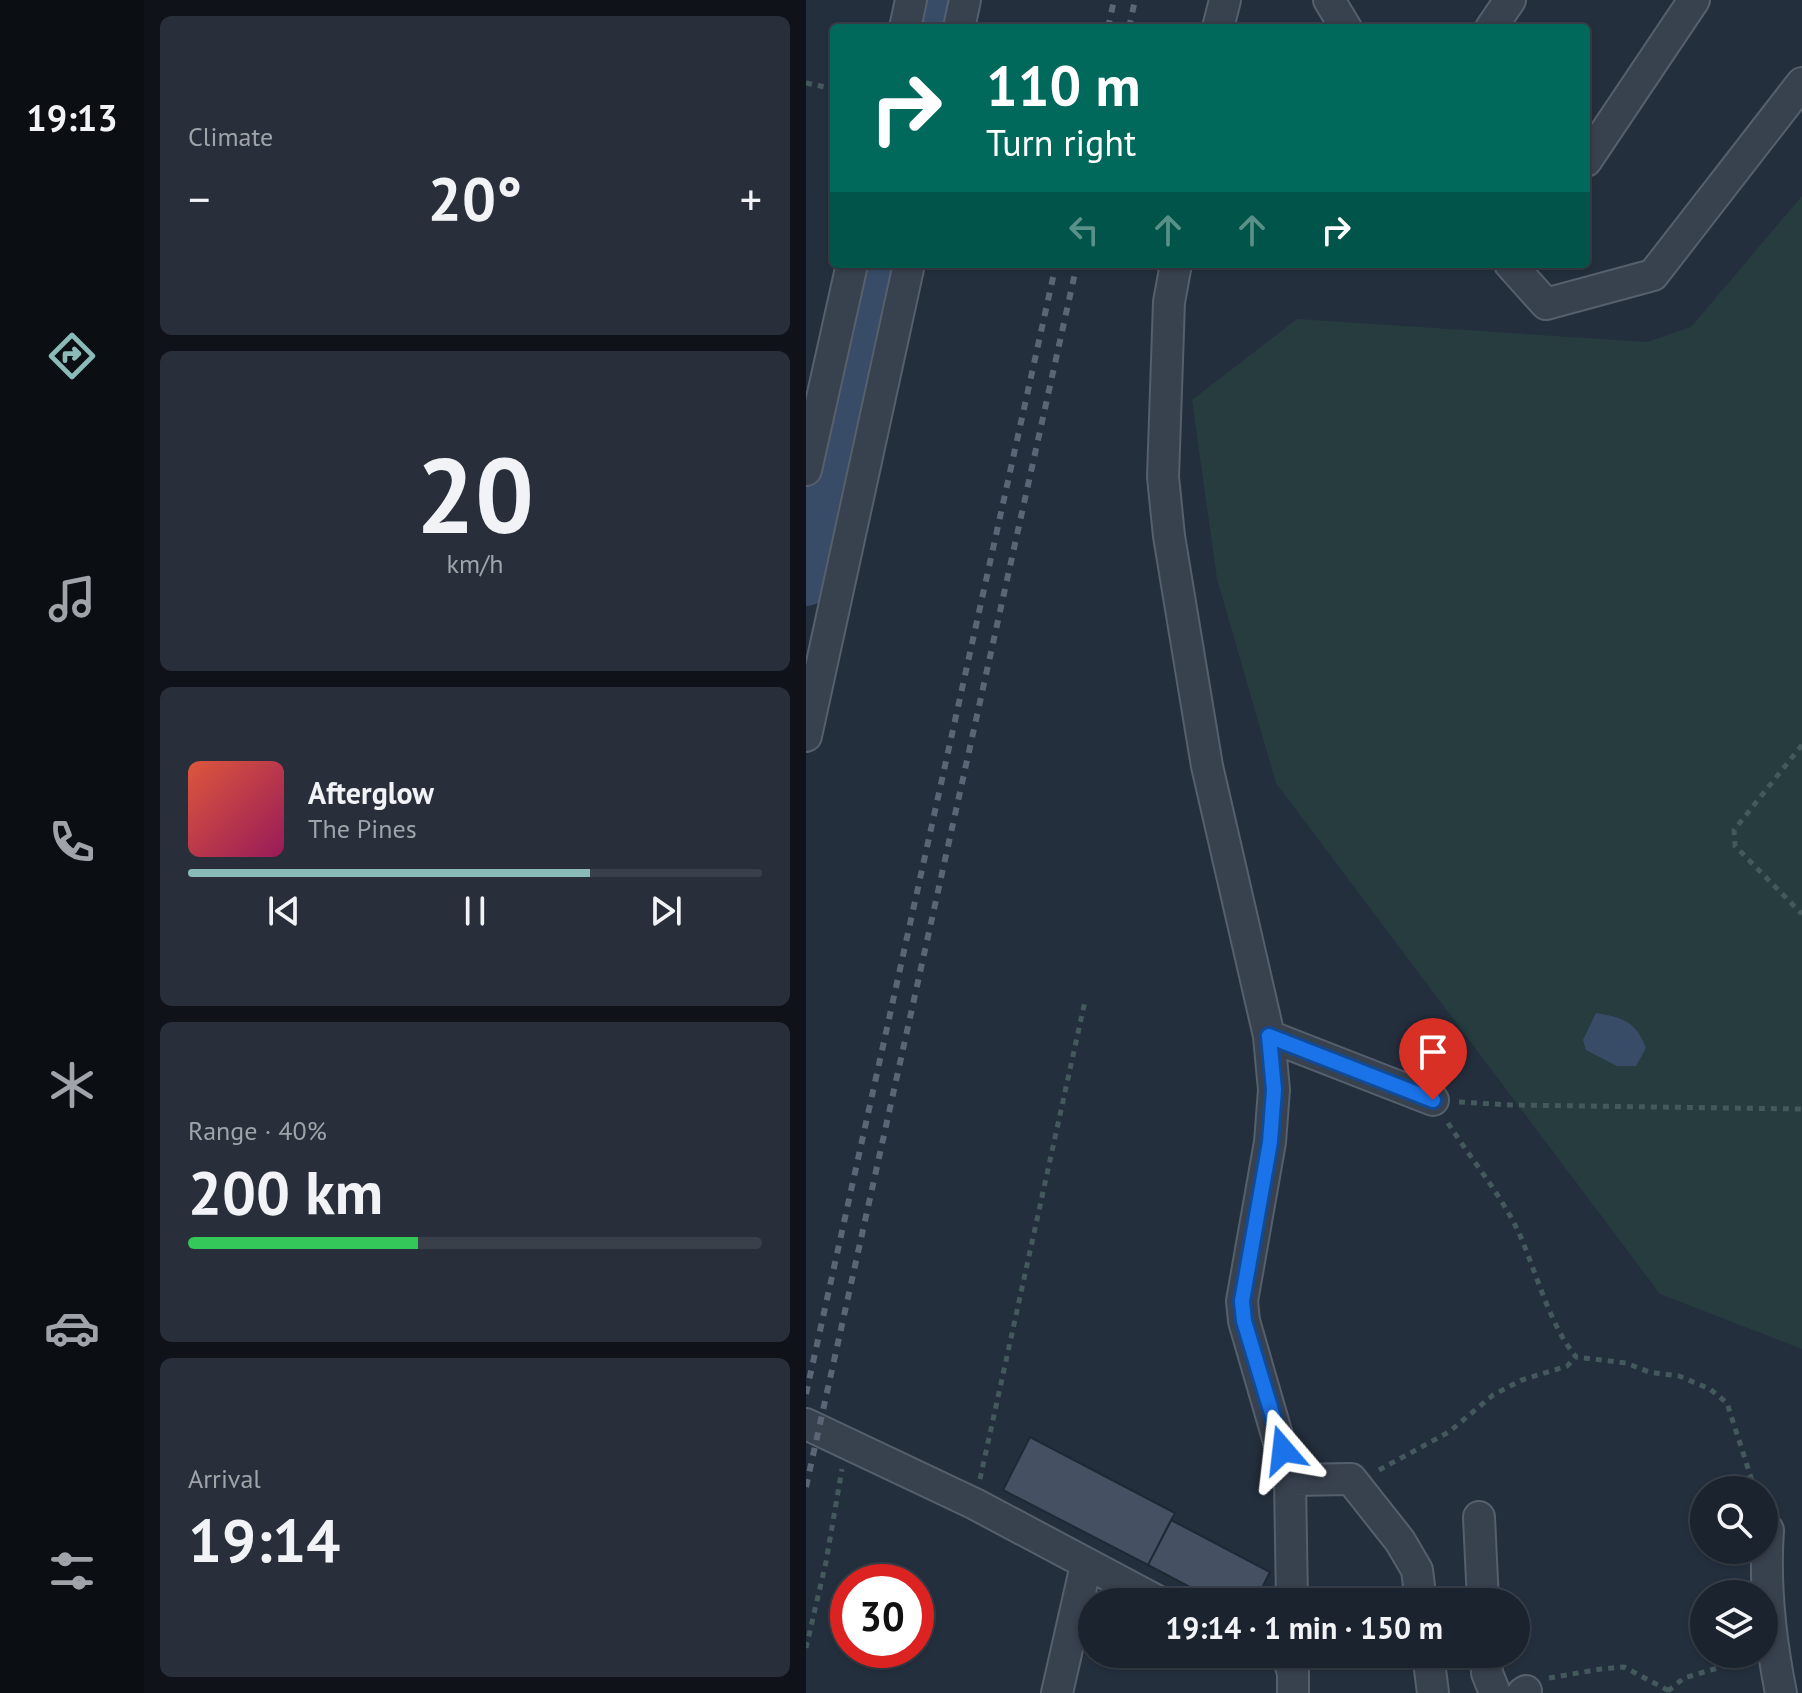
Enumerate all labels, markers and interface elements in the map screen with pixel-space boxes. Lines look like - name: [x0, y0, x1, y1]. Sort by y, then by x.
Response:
- text: 110 m: [986, 49, 1141, 121]
- icon: right: [854, 56, 958, 160]
- text: 19:13: [26, 94, 118, 141]
- text: Turn right: [986, 119, 1136, 166]
- text: Climate: [188, 120, 273, 153]
- text: 20°: [428, 159, 522, 237]
- text: −: [188, 170, 210, 227]
- text: +: [740, 170, 762, 227]
- icon: left: [1062, 208, 1106, 252]
- icon: ahead: [1146, 208, 1190, 252]
- icon: ahead: [1230, 208, 1274, 252]
- icon: right: [1314, 208, 1358, 252]
- icon: directions: [44, 328, 100, 384]
- text: 20: [416, 427, 534, 562]
- text: km/h: [447, 547, 504, 580]
- icon: music: [44, 571, 100, 627]
- text: Afterglow: [308, 773, 434, 812]
- text: The Pines: [308, 812, 417, 845]
- icon: phone: [44, 814, 100, 870]
- icon: previous: [262, 889, 306, 933]
- icon: pause: [453, 889, 497, 933]
- icon: next: [644, 889, 688, 933]
- pin: [1399, 1018, 1467, 1100]
- icon: arrive: [1411, 1030, 1455, 1074]
- icon: climate: [44, 1057, 100, 1113]
- text: Range · 40%: [188, 1114, 327, 1147]
- text: 200 km: [188, 1153, 383, 1231]
- icon: car: [44, 1300, 100, 1356]
- position arrow: [1241, 1408, 1325, 1492]
- text: Arrival: [188, 1462, 261, 1495]
- map controls: [1690, 1476, 1778, 1668]
- button: search: [1690, 1476, 1778, 1564]
- text: 19:14: [188, 1501, 340, 1579]
- icon: filters: [44, 1543, 100, 1599]
- speed limit sign: 30: [830, 1564, 934, 1668]
- button: layers: [1690, 1580, 1778, 1668]
- text: 19:14 · 1 min · 150 m: [1165, 1608, 1443, 1647]

